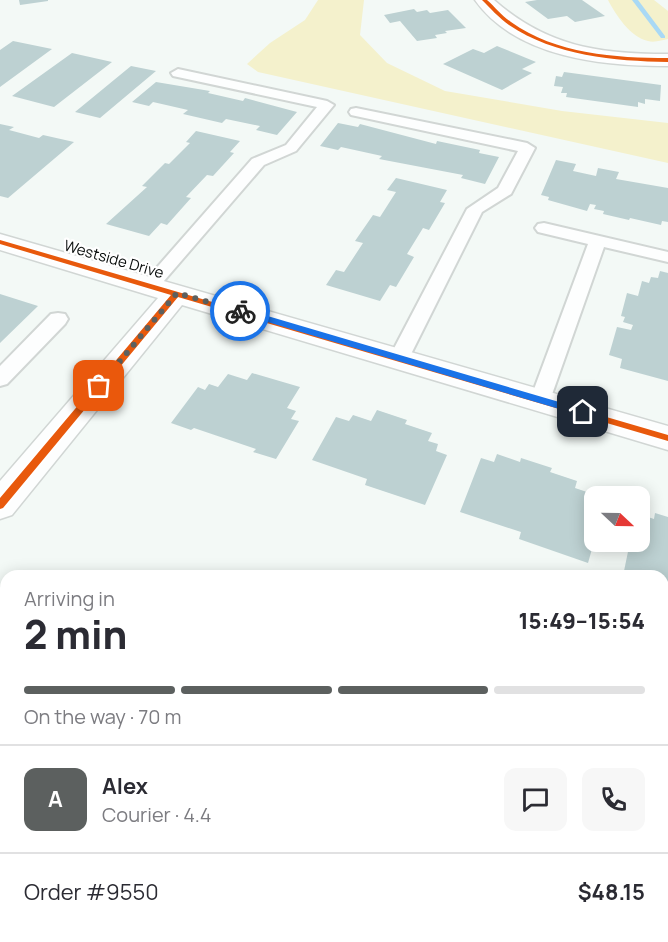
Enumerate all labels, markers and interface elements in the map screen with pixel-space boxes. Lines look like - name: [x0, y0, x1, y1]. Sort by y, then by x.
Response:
- street label: Westside Drive: [62, 235, 167, 283]
- courier: [210, 281, 270, 341]
- icon: bike: [224, 295, 257, 328]
- pin: [73, 360, 124, 411]
- icon: bag: [82, 369, 115, 402]
- pin: [557, 386, 608, 437]
- icon: home: [566, 395, 599, 428]
- north arrow: [584, 486, 650, 552]
- map controls: [584, 486, 650, 552]
- text: Arriving in: [24, 585, 115, 612]
- text: 15:49–15:54: [518, 606, 645, 636]
- text: 2 min: [24, 607, 127, 661]
- text: On the way · 70 m: [24, 703, 181, 730]
- button: chat: [504, 768, 567, 831]
- button: phone: [582, 768, 645, 831]
- text: Alex: [102, 771, 148, 801]
- text: A: [48, 784, 63, 814]
- text: Courier · 4.4: [102, 801, 212, 828]
- text: Order #9550: [24, 877, 159, 907]
- text: $48.15: [578, 877, 645, 907]

